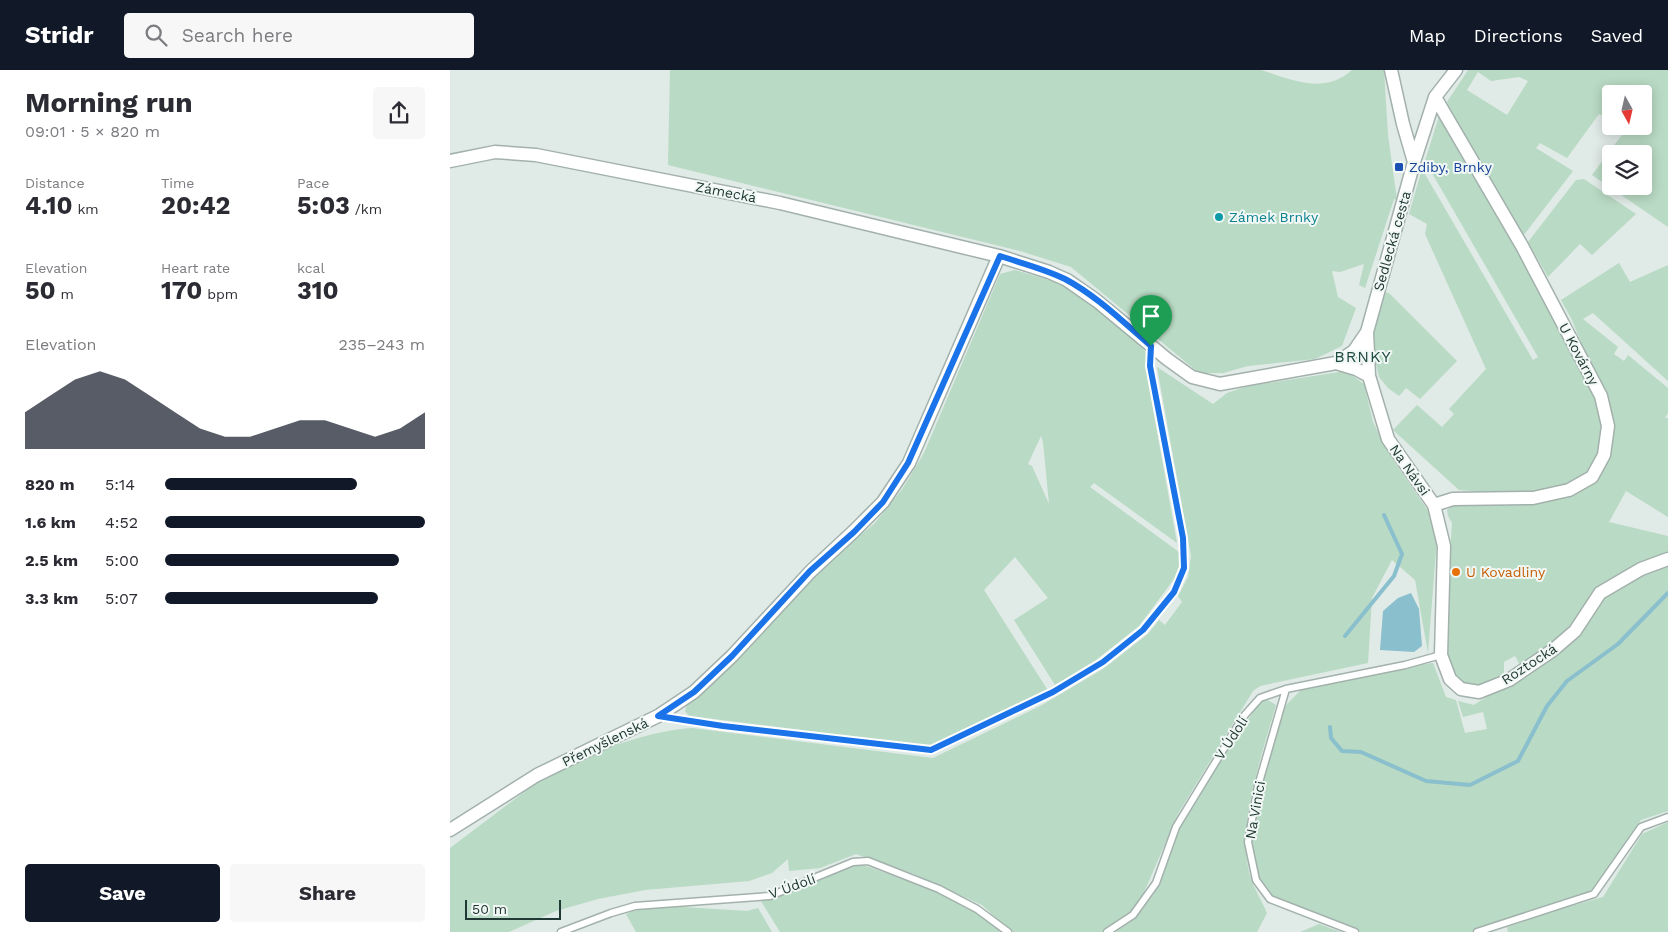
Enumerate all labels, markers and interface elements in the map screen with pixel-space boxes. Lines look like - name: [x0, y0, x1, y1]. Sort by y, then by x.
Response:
- search box: [124, 13, 474, 58]
- text: Stridr: [25, 21, 94, 49]
- icon: search: [142, 21, 170, 49]
- text: Search here: [182, 24, 293, 47]
- text: Map: [1409, 25, 1446, 46]
- text: Directions: [1474, 25, 1563, 46]
- text: Saved: [1591, 25, 1643, 46]
- north arrow: [1602, 85, 1652, 135]
- map controls: [1602, 85, 1652, 195]
- text: Morning run: [25, 86, 193, 119]
- button: share: [373, 87, 425, 139]
- text: 09:01 · 5 × 820 m: [25, 122, 160, 141]
- button: layers: [1602, 145, 1652, 195]
- place label: Zdiby, Brnky: [1409, 159, 1493, 175]
- marker: Zdiby, Brnky: [1393, 161, 1405, 173]
- text: Distance: [25, 175, 85, 191]
- text: Time: [161, 175, 194, 191]
- text: Pace: [297, 175, 329, 191]
- street label: Zámecká: [694, 178, 758, 206]
- street label: Sedlecká cesta: [1370, 189, 1414, 293]
- text: 4.10: [25, 191, 73, 220]
- text: 20:42: [161, 191, 230, 220]
- text: 5:03: [297, 191, 350, 220]
- text: km: [73, 201, 99, 217]
- text: /km: [350, 201, 382, 217]
- place label: Zámek Brnky: [1229, 209, 1319, 225]
- marker: Zámek Brnky: [1213, 211, 1225, 223]
- text: Elevation: [25, 260, 88, 276]
- text: Heart rate: [161, 260, 230, 276]
- text: kcal: [297, 260, 325, 276]
- text: 50: [25, 276, 56, 305]
- text: 170: [161, 276, 202, 305]
- text: 310: [297, 276, 339, 305]
- text: m: [56, 286, 74, 302]
- text: bpm: [202, 286, 238, 302]
- pin: [1130, 295, 1172, 346]
- icon: arrive: [1137, 302, 1165, 330]
- street label: U Kovárny: [1556, 320, 1602, 389]
- text: Elevation: [25, 335, 96, 354]
- text: 235–243 m: [338, 335, 425, 354]
- district label: BRNKY: [1334, 347, 1392, 366]
- street label: Na Návsi: [1387, 441, 1433, 499]
- text: 820 m: [25, 475, 75, 494]
- text: 5:14: [105, 475, 135, 494]
- text: 1.6 km: [25, 513, 76, 532]
- text: 4:52: [105, 513, 138, 532]
- text: 2.5 km: [25, 551, 78, 570]
- text: 5:00: [105, 551, 139, 570]
- place label: U Kovadliny: [1466, 564, 1546, 580]
- marker: U Kovadliny: [1450, 566, 1462, 578]
- text: 3.3 km: [25, 589, 78, 608]
- text: 5:07: [105, 589, 138, 608]
- street label: Roztocká: [1498, 640, 1560, 688]
- street label: V Údolí: [1211, 713, 1251, 763]
- street label: Přemyšlenská: [559, 714, 651, 770]
- street label: Na Vinici: [1242, 780, 1268, 840]
- button: Save: [25, 864, 220, 922]
- button: Share: [230, 864, 425, 922]
- street label: V Údolí: [767, 870, 818, 902]
- scale bar: [465, 897, 561, 920]
- text: 50 m: [472, 901, 507, 917]

